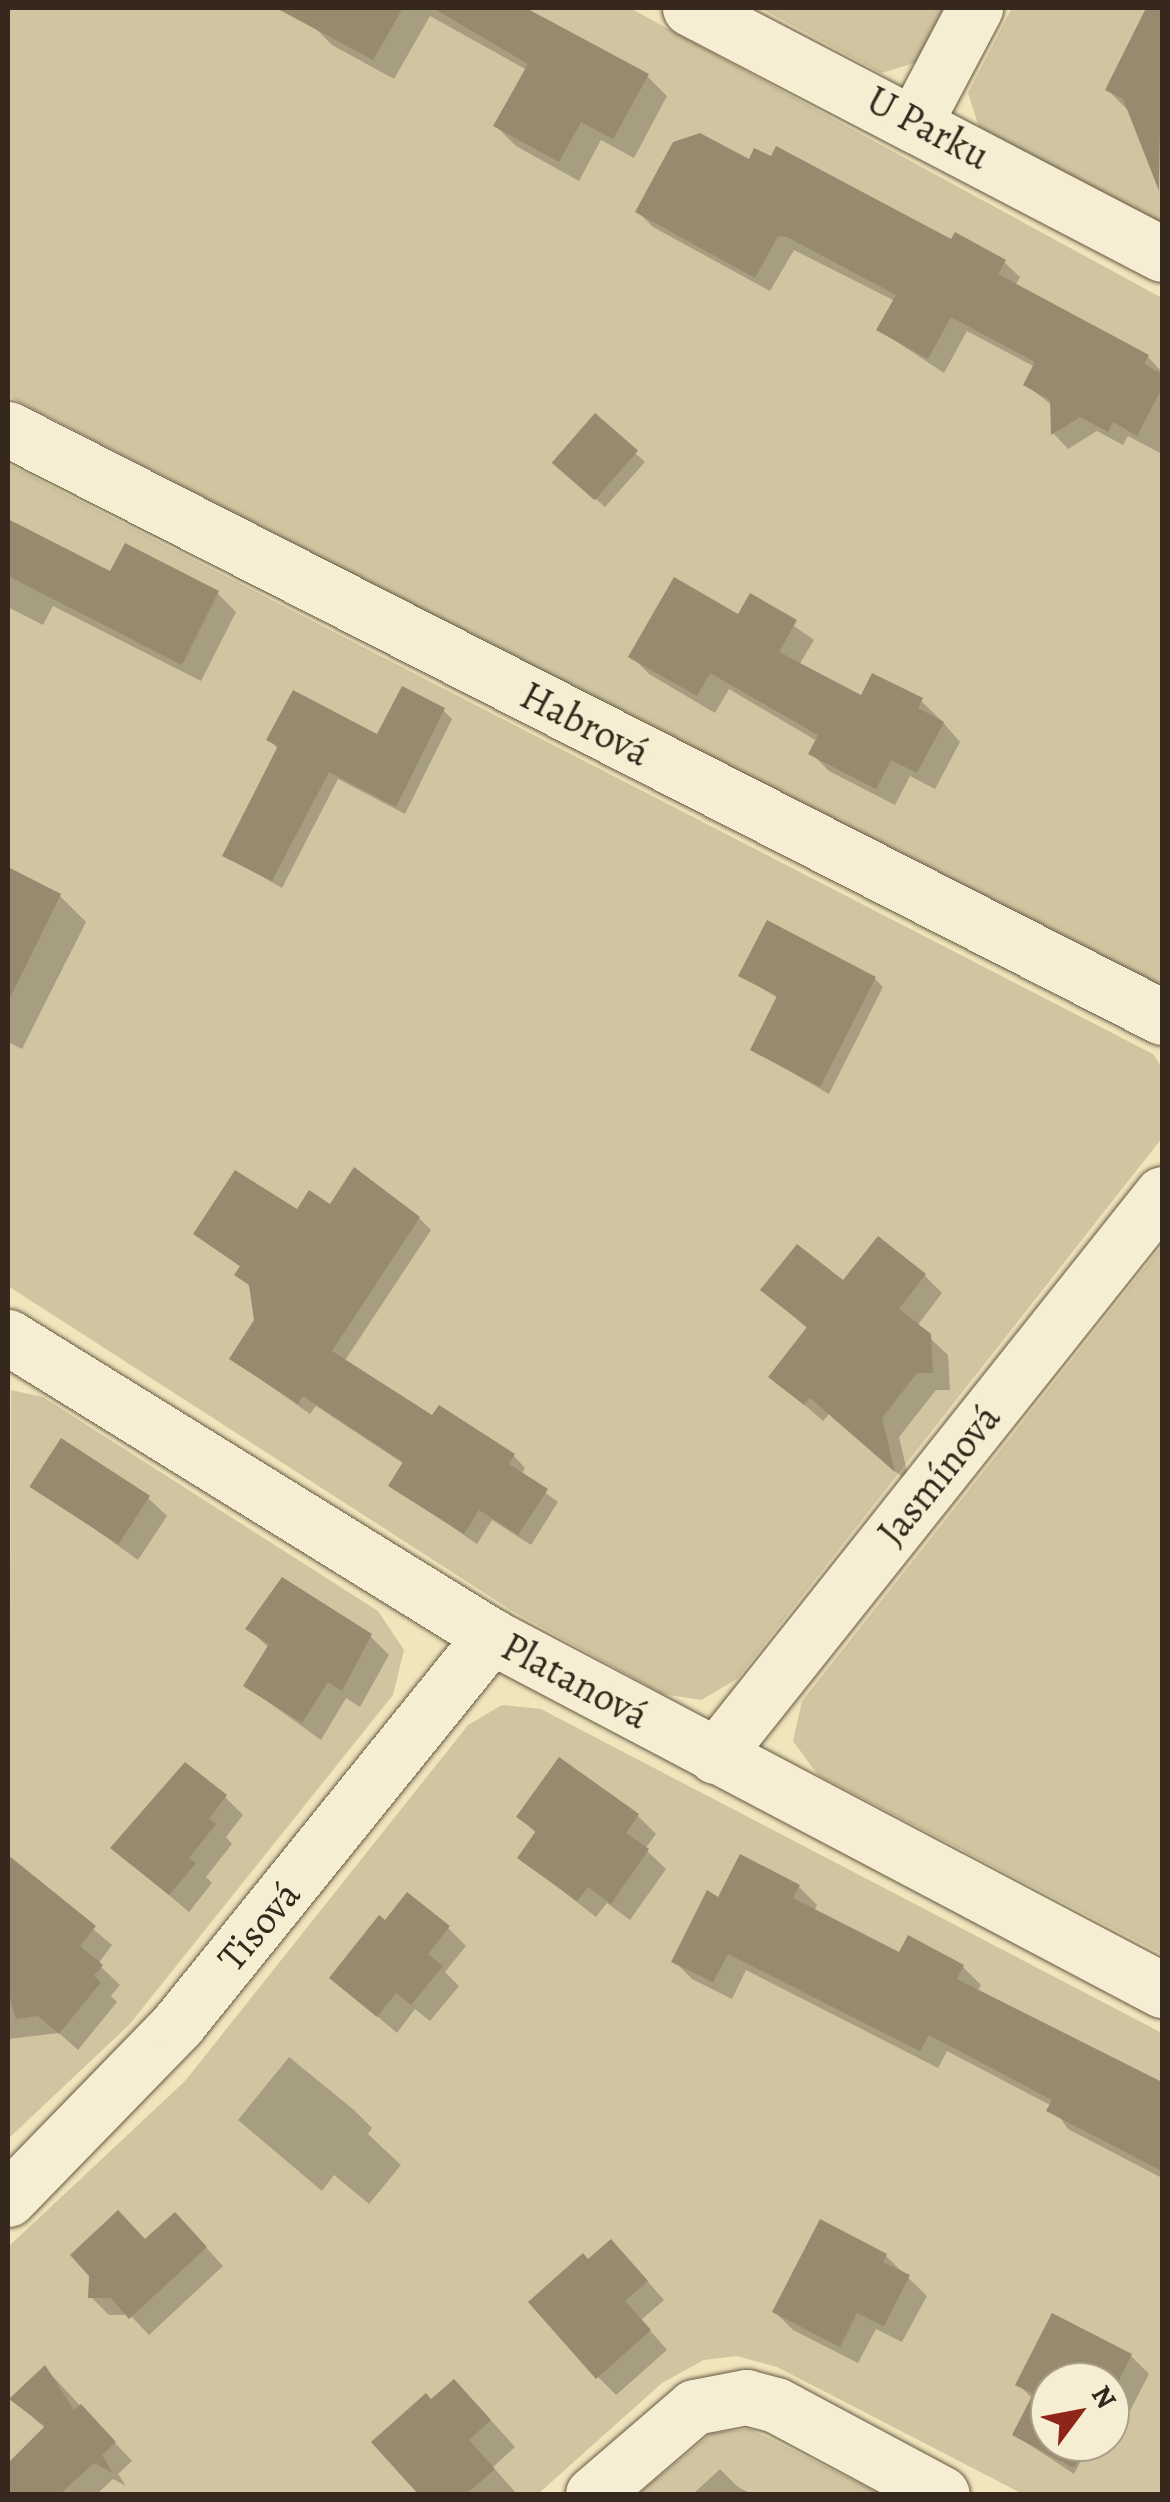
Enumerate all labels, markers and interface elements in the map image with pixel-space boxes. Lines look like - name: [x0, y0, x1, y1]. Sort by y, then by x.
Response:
- street label: U Parku: [859, 76, 997, 180]
- street label: Habrová: [512, 671, 658, 777]
- street label: Jasmínová: [867, 1395, 1011, 1555]
- street label: Platanová: [493, 1622, 657, 1740]
- street label: Tisová: [207, 1871, 311, 1981]
- north arrow: [1030, 2362, 1130, 2462]
- text: N: [1082, 2378, 1125, 2416]

